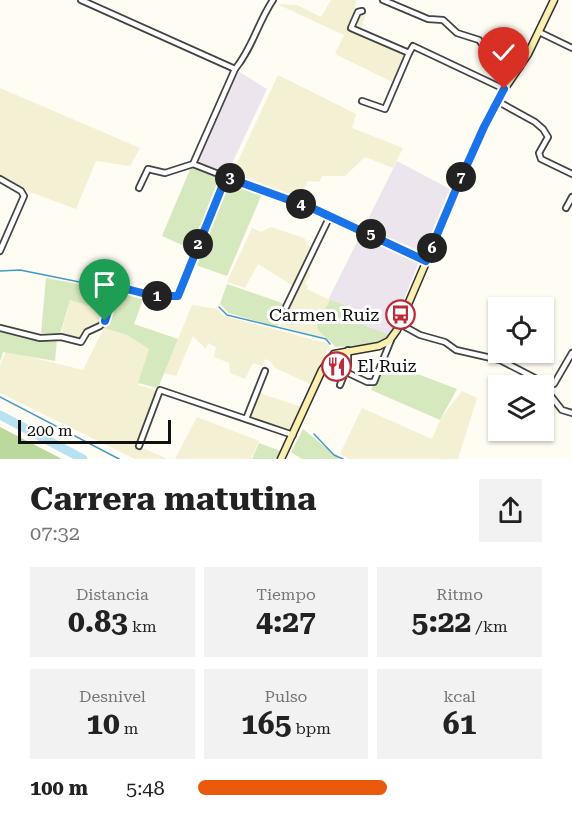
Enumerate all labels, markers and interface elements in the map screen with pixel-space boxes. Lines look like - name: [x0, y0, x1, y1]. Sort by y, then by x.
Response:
- pin: [478, 27, 529, 89]
- icon: check: [487, 36, 520, 69]
- pin: 7: [446, 162, 476, 192]
- pin: 3: [215, 163, 245, 193]
- text: 7: [457, 167, 465, 186]
- text: 3: [226, 168, 234, 187]
- pin: 4: [286, 189, 316, 219]
- text: 4: [297, 194, 305, 213]
- pin: 5: [356, 219, 386, 249]
- text: 5: [367, 224, 375, 243]
- pin: 2: [183, 229, 213, 259]
- pin: 6: [417, 233, 447, 263]
- text: 2: [194, 234, 202, 253]
- text: 6: [428, 238, 436, 257]
- pin: [79, 259, 130, 321]
- icon: arrive: [88, 268, 121, 301]
- pin: 1: [142, 281, 172, 311]
- text: 1: [153, 286, 161, 305]
- map controls: [488, 297, 554, 441]
- button: locate: [488, 297, 554, 363]
- bus stop icon: Carmen Ruiz: [384, 299, 416, 331]
- place label: Carmen Ruiz: [269, 304, 380, 325]
- restaurant icon: El Ruiz: [320, 350, 352, 382]
- place label: El Ruiz: [357, 355, 417, 376]
- button: layers: [488, 375, 554, 441]
- scale bar: [18, 417, 171, 444]
- text: 200 m: [27, 421, 73, 440]
- text: Carrera matutina: [30, 479, 316, 518]
- button: share: [479, 479, 542, 542]
- text: 07:32: [30, 521, 80, 545]
- text: Distancia: [76, 585, 149, 604]
- text: Tiempo: [256, 585, 316, 604]
- text: Ritmo: [436, 585, 483, 604]
- text: 0.83: [68, 604, 128, 639]
- text: 4:27: [256, 604, 316, 639]
- text: 5:22: [412, 604, 471, 639]
- text: km: [128, 617, 157, 636]
- text: /km: [471, 617, 508, 636]
- text: Desnivel: [79, 687, 146, 706]
- text: Pulso: [265, 687, 307, 706]
- text: kcal: [444, 687, 476, 706]
- text: 10: [86, 706, 120, 741]
- text: 165: [241, 706, 291, 741]
- text: 61: [443, 706, 476, 741]
- text: m: [120, 719, 138, 738]
- text: bpm: [291, 719, 331, 738]
- text: 100 m: [30, 776, 88, 800]
- text: 5:48: [126, 776, 165, 800]

